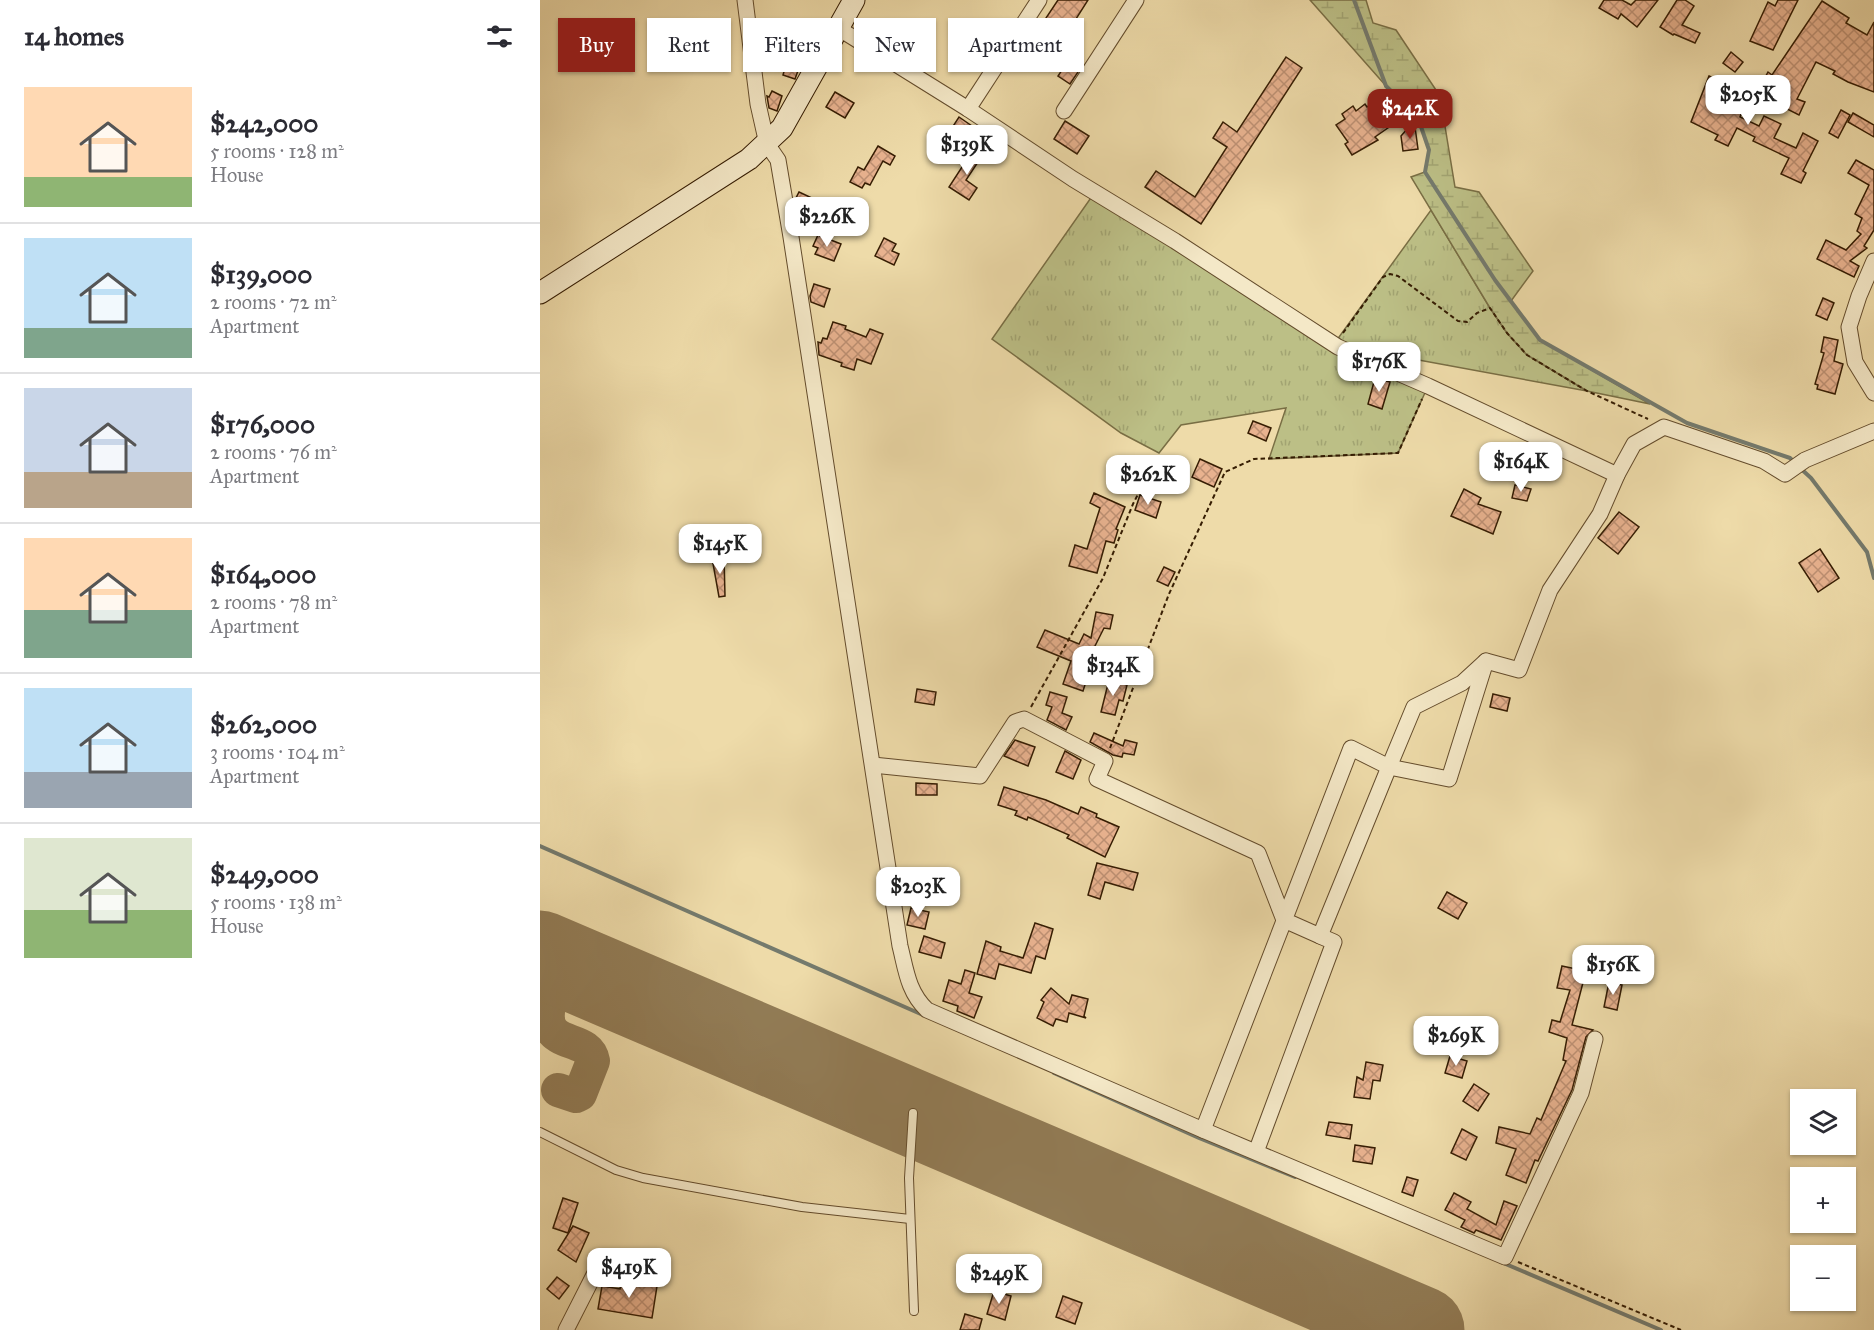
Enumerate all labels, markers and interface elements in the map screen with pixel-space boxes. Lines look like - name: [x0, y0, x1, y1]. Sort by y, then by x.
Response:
- chip: Buy: [558, 18, 635, 72]
- chip: Rent: [647, 18, 731, 72]
- chip: Filters: [743, 18, 842, 72]
- chip: New: [854, 18, 936, 72]
- chip: Apartment: [948, 18, 1084, 72]
- text: 14 homes: [24, 20, 124, 52]
- icon: filters: [483, 20, 516, 53]
- pin: $205K: [1706, 75, 1790, 126]
- text: $205K: [1720, 82, 1777, 106]
- pin: $242K: [1368, 89, 1452, 140]
- text: $242K: [1381, 96, 1439, 120]
- text: $242,000: [210, 107, 318, 139]
- icon: home: [72, 111, 144, 183]
- pin: $139K: [925, 125, 1009, 176]
- text: $139K: [941, 132, 993, 156]
- text: 5 rooms · 128 m²: [210, 139, 344, 163]
- text: House: [210, 163, 264, 187]
- pin: $226K: [785, 197, 869, 248]
- text: $226K: [799, 204, 855, 228]
- text: $139,000: [210, 258, 312, 290]
- icon: home: [72, 262, 144, 334]
- text: 2 rooms · 72 m²: [210, 290, 337, 314]
- text: Apartment: [210, 314, 299, 338]
- pin: $176K: [1337, 342, 1421, 393]
- text: $176K: [1352, 349, 1406, 373]
- text: $176,000: [210, 408, 315, 440]
- icon: home: [72, 412, 144, 484]
- text: 2 rooms · 76 m²: [210, 440, 337, 464]
- pin: $164K: [1479, 442, 1563, 493]
- text: $164K: [1493, 449, 1549, 473]
- pin: $262K: [1106, 455, 1190, 506]
- text: $262K: [1120, 462, 1176, 486]
- text: Apartment: [210, 464, 299, 488]
- pin: $145K: [678, 524, 762, 575]
- text: $145K: [693, 531, 747, 555]
- text: $164,000: [210, 558, 316, 590]
- icon: home: [72, 562, 144, 634]
- text: 2 rooms · 78 m²: [210, 590, 337, 614]
- text: Apartment: [210, 614, 299, 638]
- pin: $134K: [1071, 646, 1155, 697]
- text: $134K: [1086, 653, 1140, 677]
- text: $262,000: [210, 708, 317, 740]
- icon: home: [72, 712, 144, 784]
- text: 3 rooms · 104 m²: [210, 740, 345, 764]
- text: Apartment: [210, 764, 299, 788]
- text: $249,000: [210, 858, 319, 890]
- icon: home: [72, 862, 144, 934]
- pin: $203K: [876, 867, 960, 918]
- text: $203K: [890, 874, 946, 898]
- text: 5 rooms · 138 m²: [210, 890, 342, 914]
- text: House: [210, 914, 264, 938]
- pin: $156K: [1571, 945, 1655, 996]
- text: $156K: [1586, 952, 1640, 976]
- pin: $269K: [1414, 1016, 1498, 1067]
- text: $269K: [1427, 1023, 1485, 1047]
- map controls: [1790, 1089, 1856, 1311]
- button: layers: [1790, 1089, 1856, 1155]
- button: +: [1790, 1167, 1856, 1233]
- button: −: [1790, 1245, 1856, 1311]
- pin: $419K: [587, 1248, 671, 1299]
- pin: $249K: [957, 1254, 1041, 1305]
- text: $419K: [601, 1255, 657, 1279]
- text: $249K: [970, 1261, 1028, 1285]

